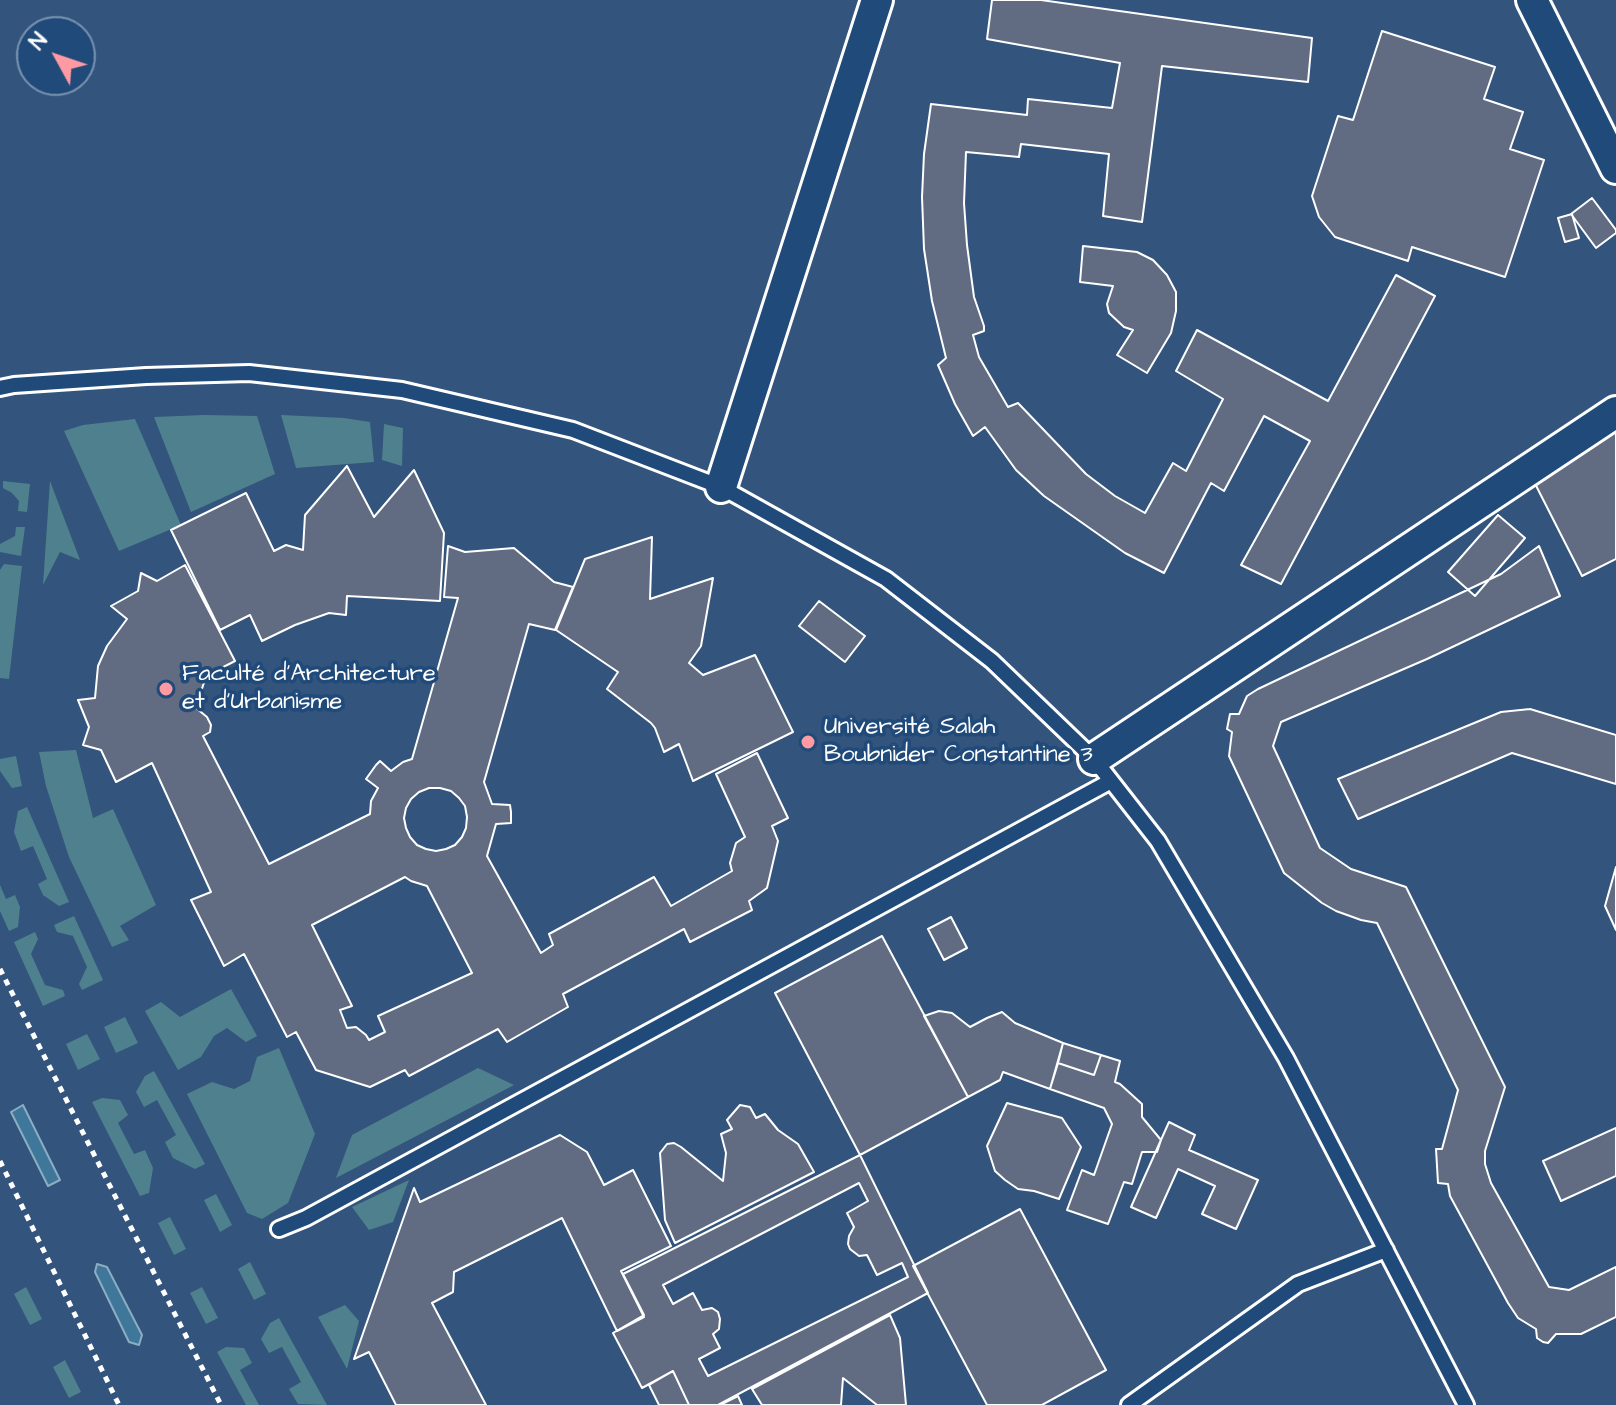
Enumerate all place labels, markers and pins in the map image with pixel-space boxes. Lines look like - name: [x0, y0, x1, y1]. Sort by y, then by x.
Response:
- place label: Faculté d'Architecture et d'Urbanisme: [182, 661, 436, 717]
- marker: Faculté d'Architecture et d'Urbanisme: [157, 680, 175, 698]
- place label: Université Salah Boubnider Constantine 3: [824, 714, 1093, 770]
- marker: Université Salah Boubnider Constantine 3: [799, 733, 817, 751]

